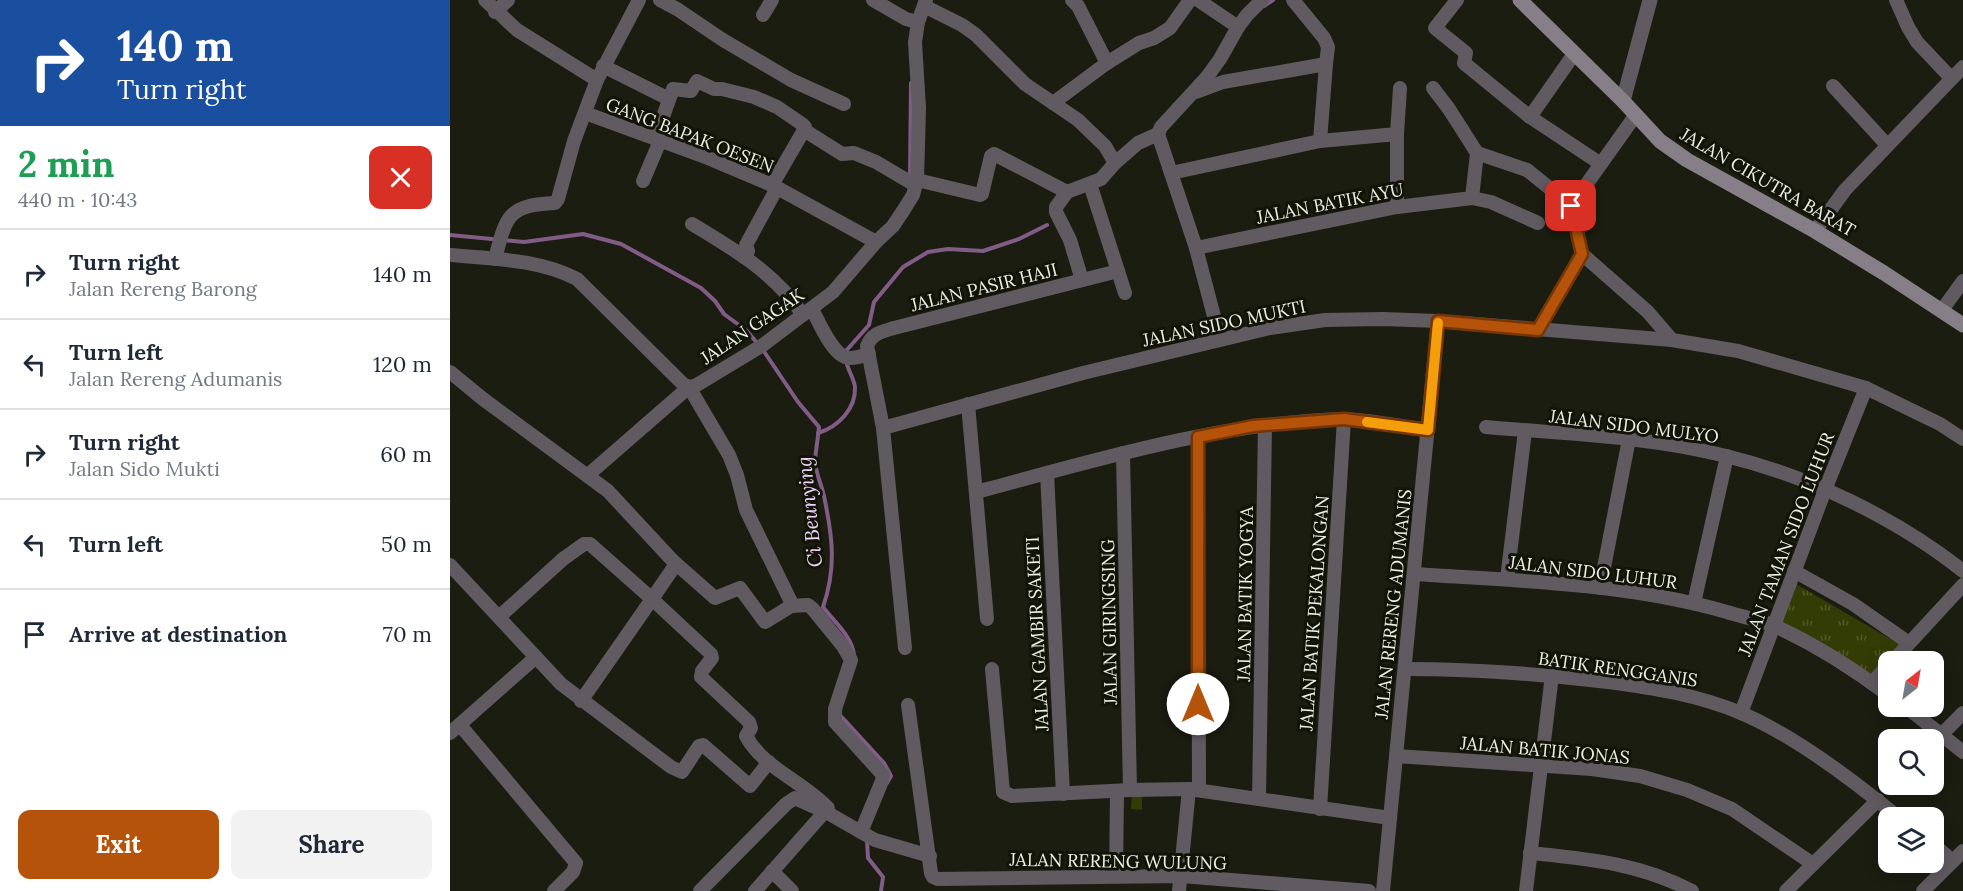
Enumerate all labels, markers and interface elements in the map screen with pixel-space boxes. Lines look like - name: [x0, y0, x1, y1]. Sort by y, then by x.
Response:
- text: 140 m: [117, 19, 233, 73]
- icon: right: [18, 24, 96, 102]
- text: Turn right: [117, 72, 246, 106]
- street label: GANG BAPAK OESEN: [603, 92, 777, 178]
- street label: JALAN CIKUTRA BARAT: [1675, 122, 1860, 242]
- text: 2 min: [18, 141, 115, 187]
- button: close: [369, 146, 432, 209]
- street label: JALAN BATIK AYU: [1253, 177, 1406, 229]
- pin: [1545, 180, 1596, 231]
- text: 440 m · 10:43: [18, 187, 137, 212]
- icon: arrive: [1554, 189, 1587, 222]
- text: Turn right: [69, 248, 180, 276]
- icon: right: [18, 258, 51, 291]
- street label: JALAN PASIR HAJI: [907, 258, 1060, 317]
- text: 140 m: [373, 260, 432, 288]
- text: Jalan Rereng Barong: [69, 276, 257, 301]
- street label: JALAN GAGAK: [695, 283, 809, 370]
- street label: JALAN SIDO MUKTI: [1139, 294, 1308, 352]
- text: Turn left: [69, 338, 163, 366]
- icon: left: [18, 348, 51, 381]
- text: 120 m: [373, 350, 432, 378]
- text: Jalan Rereng Adumanis: [69, 366, 282, 391]
- street label: JALAN SIDO MULYO: [1547, 404, 1720, 448]
- text: Turn right: [69, 428, 180, 456]
- street label: JALAN TAMAN SIDO LUHUR: [1732, 428, 1840, 660]
- icon: right: [18, 438, 51, 471]
- text: 60 m: [380, 440, 432, 468]
- text: Jalan Sido Mukti: [69, 456, 220, 481]
- water label: Ci Beunying: [791, 456, 827, 568]
- street label: JALAN RERENG ADUMANIS: [1369, 488, 1417, 721]
- street label: JALAN BATIK PEKALONGAN: [1294, 494, 1334, 733]
- street label: JALAN BATIK YOGYA: [1232, 506, 1258, 683]
- icon: left: [18, 528, 51, 561]
- text: Turn left: [69, 530, 163, 558]
- text: 50 m: [381, 530, 432, 558]
- street label: JALAN GAMBIR SAKETI: [1020, 536, 1054, 733]
- street label: JALAN GIRINGSING: [1096, 539, 1122, 706]
- street label: JALAN SIDO LUHUR: [1507, 550, 1679, 594]
- icon: arrive: [18, 618, 51, 651]
- text: Arrive at destination: [69, 620, 287, 648]
- text: 70 m: [383, 620, 432, 648]
- street label: BATIK RENGGANIS: [1537, 646, 1699, 692]
- north arrow: [1878, 651, 1944, 717]
- map controls: [1878, 651, 1944, 873]
- position arrow: [1166, 672, 1230, 736]
- button: search: [1878, 729, 1944, 795]
- street label: JALAN BATIK JONAS: [1458, 731, 1631, 769]
- button: layers: [1878, 807, 1944, 873]
- button: Exit: [18, 810, 219, 879]
- button: Share: [231, 810, 432, 879]
- street label: JALAN RERENG WULUNG: [1008, 848, 1227, 874]

